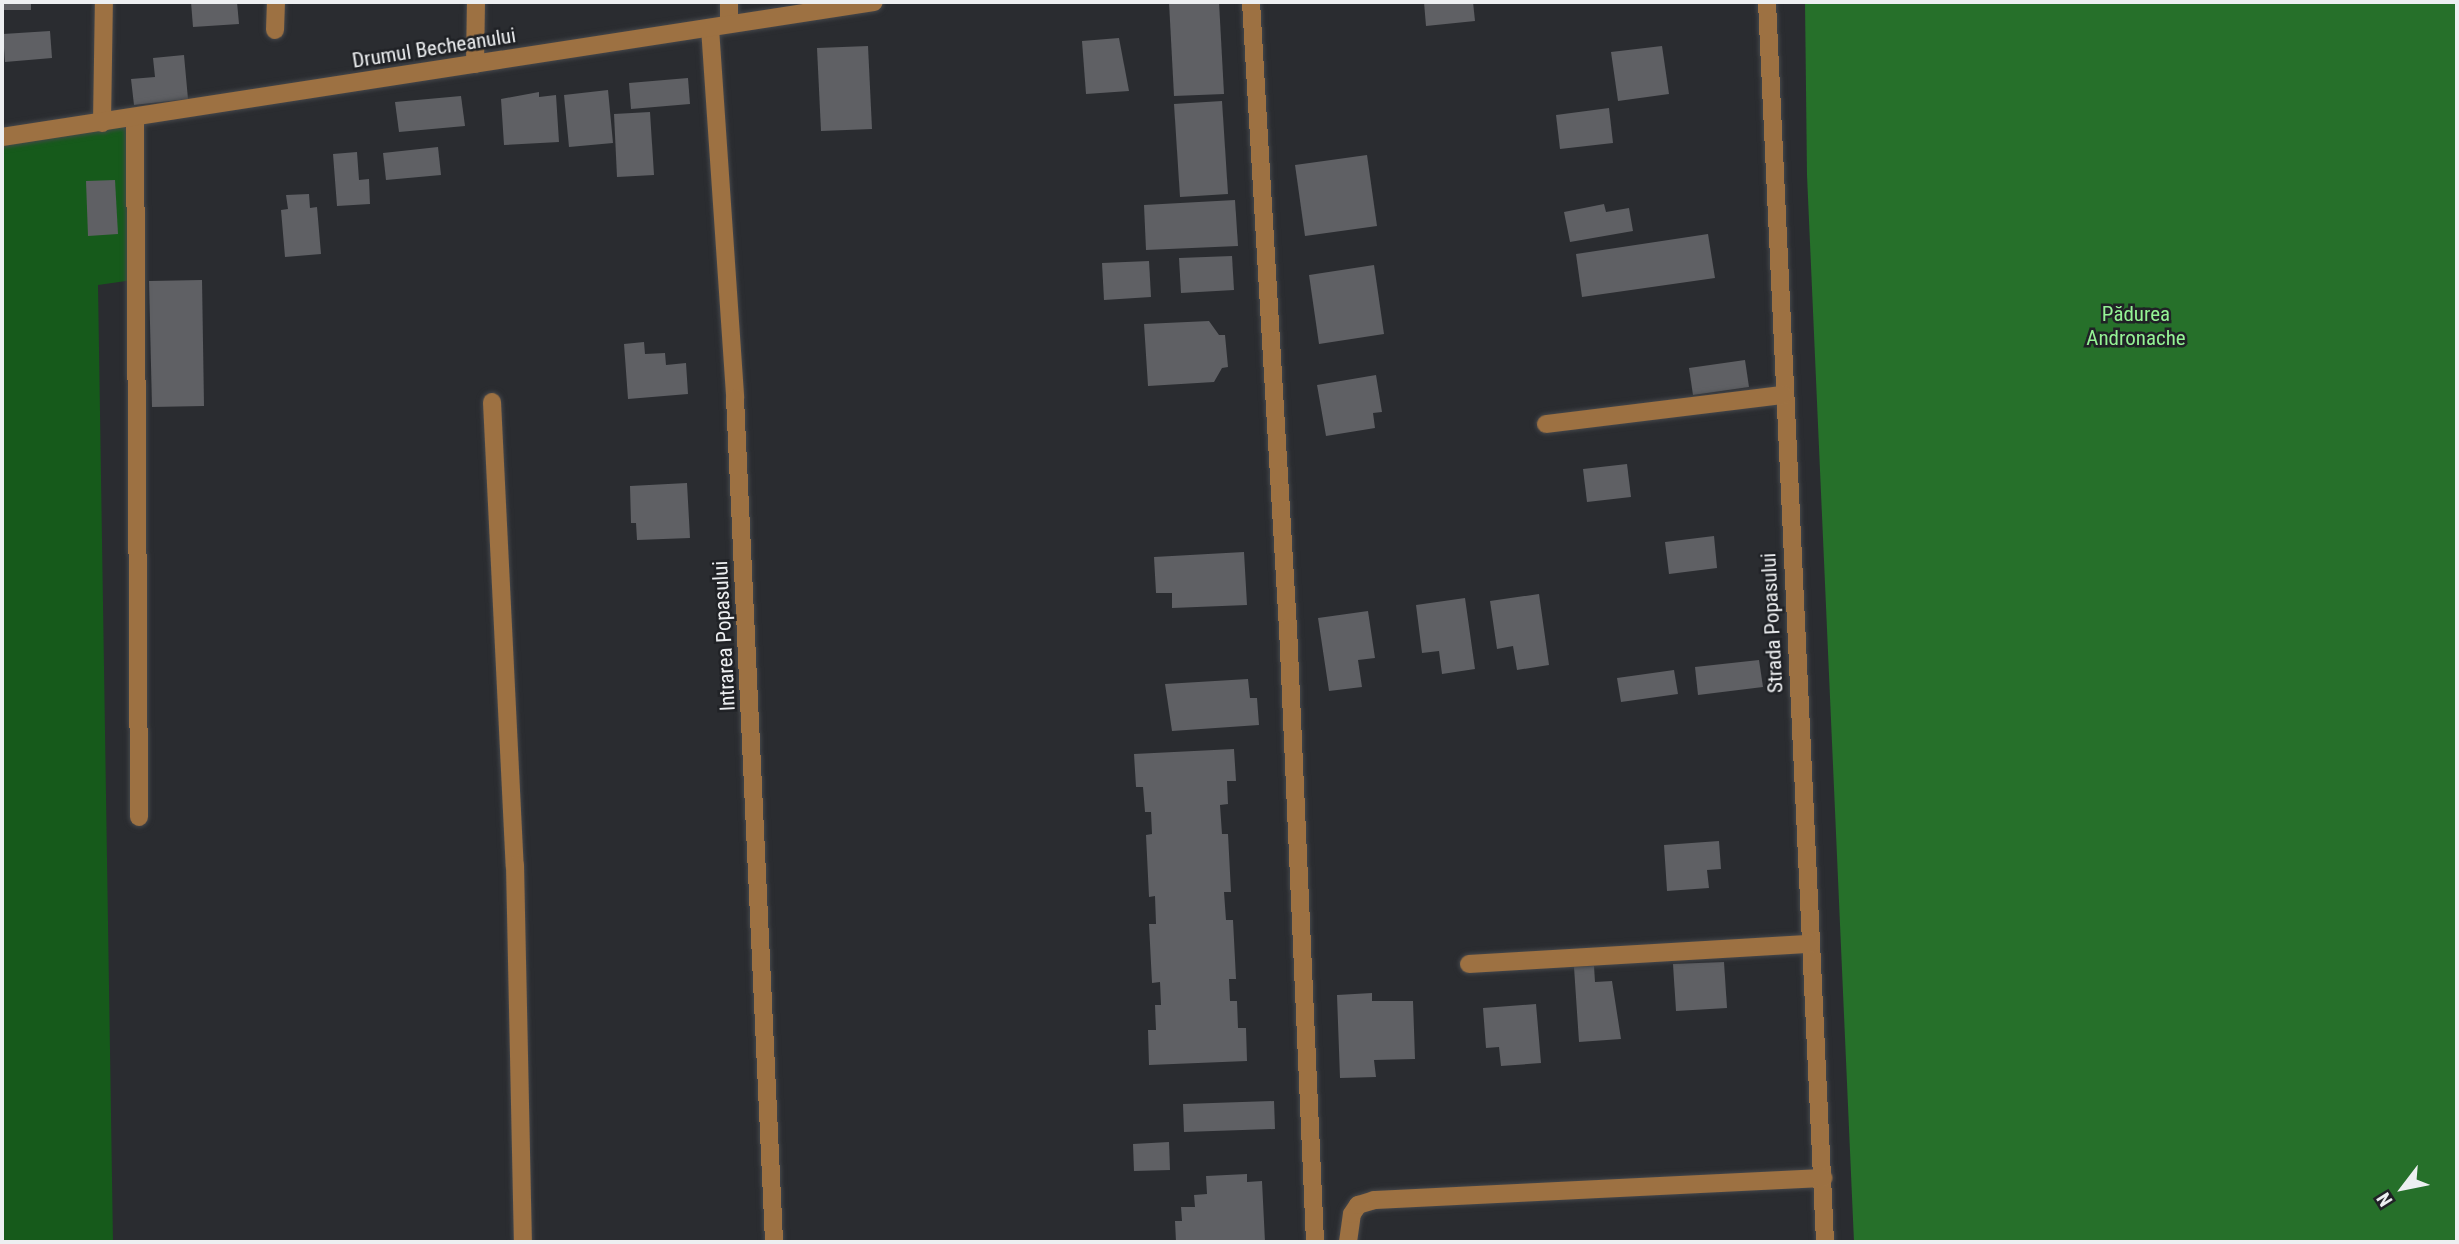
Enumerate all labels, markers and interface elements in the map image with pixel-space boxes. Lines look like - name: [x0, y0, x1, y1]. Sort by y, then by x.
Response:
- street label: Drumul Becheanului: [350, 23, 518, 73]
- park label: Pădurea Andronache: [2086, 301, 2186, 351]
- street label: Strada Popasului: [1756, 552, 1788, 694]
- street label: Intrarea Popasului: [707, 560, 741, 712]
- north arrow: [2368, 1153, 2438, 1223]
- text: N: [2372, 1188, 2398, 1210]

